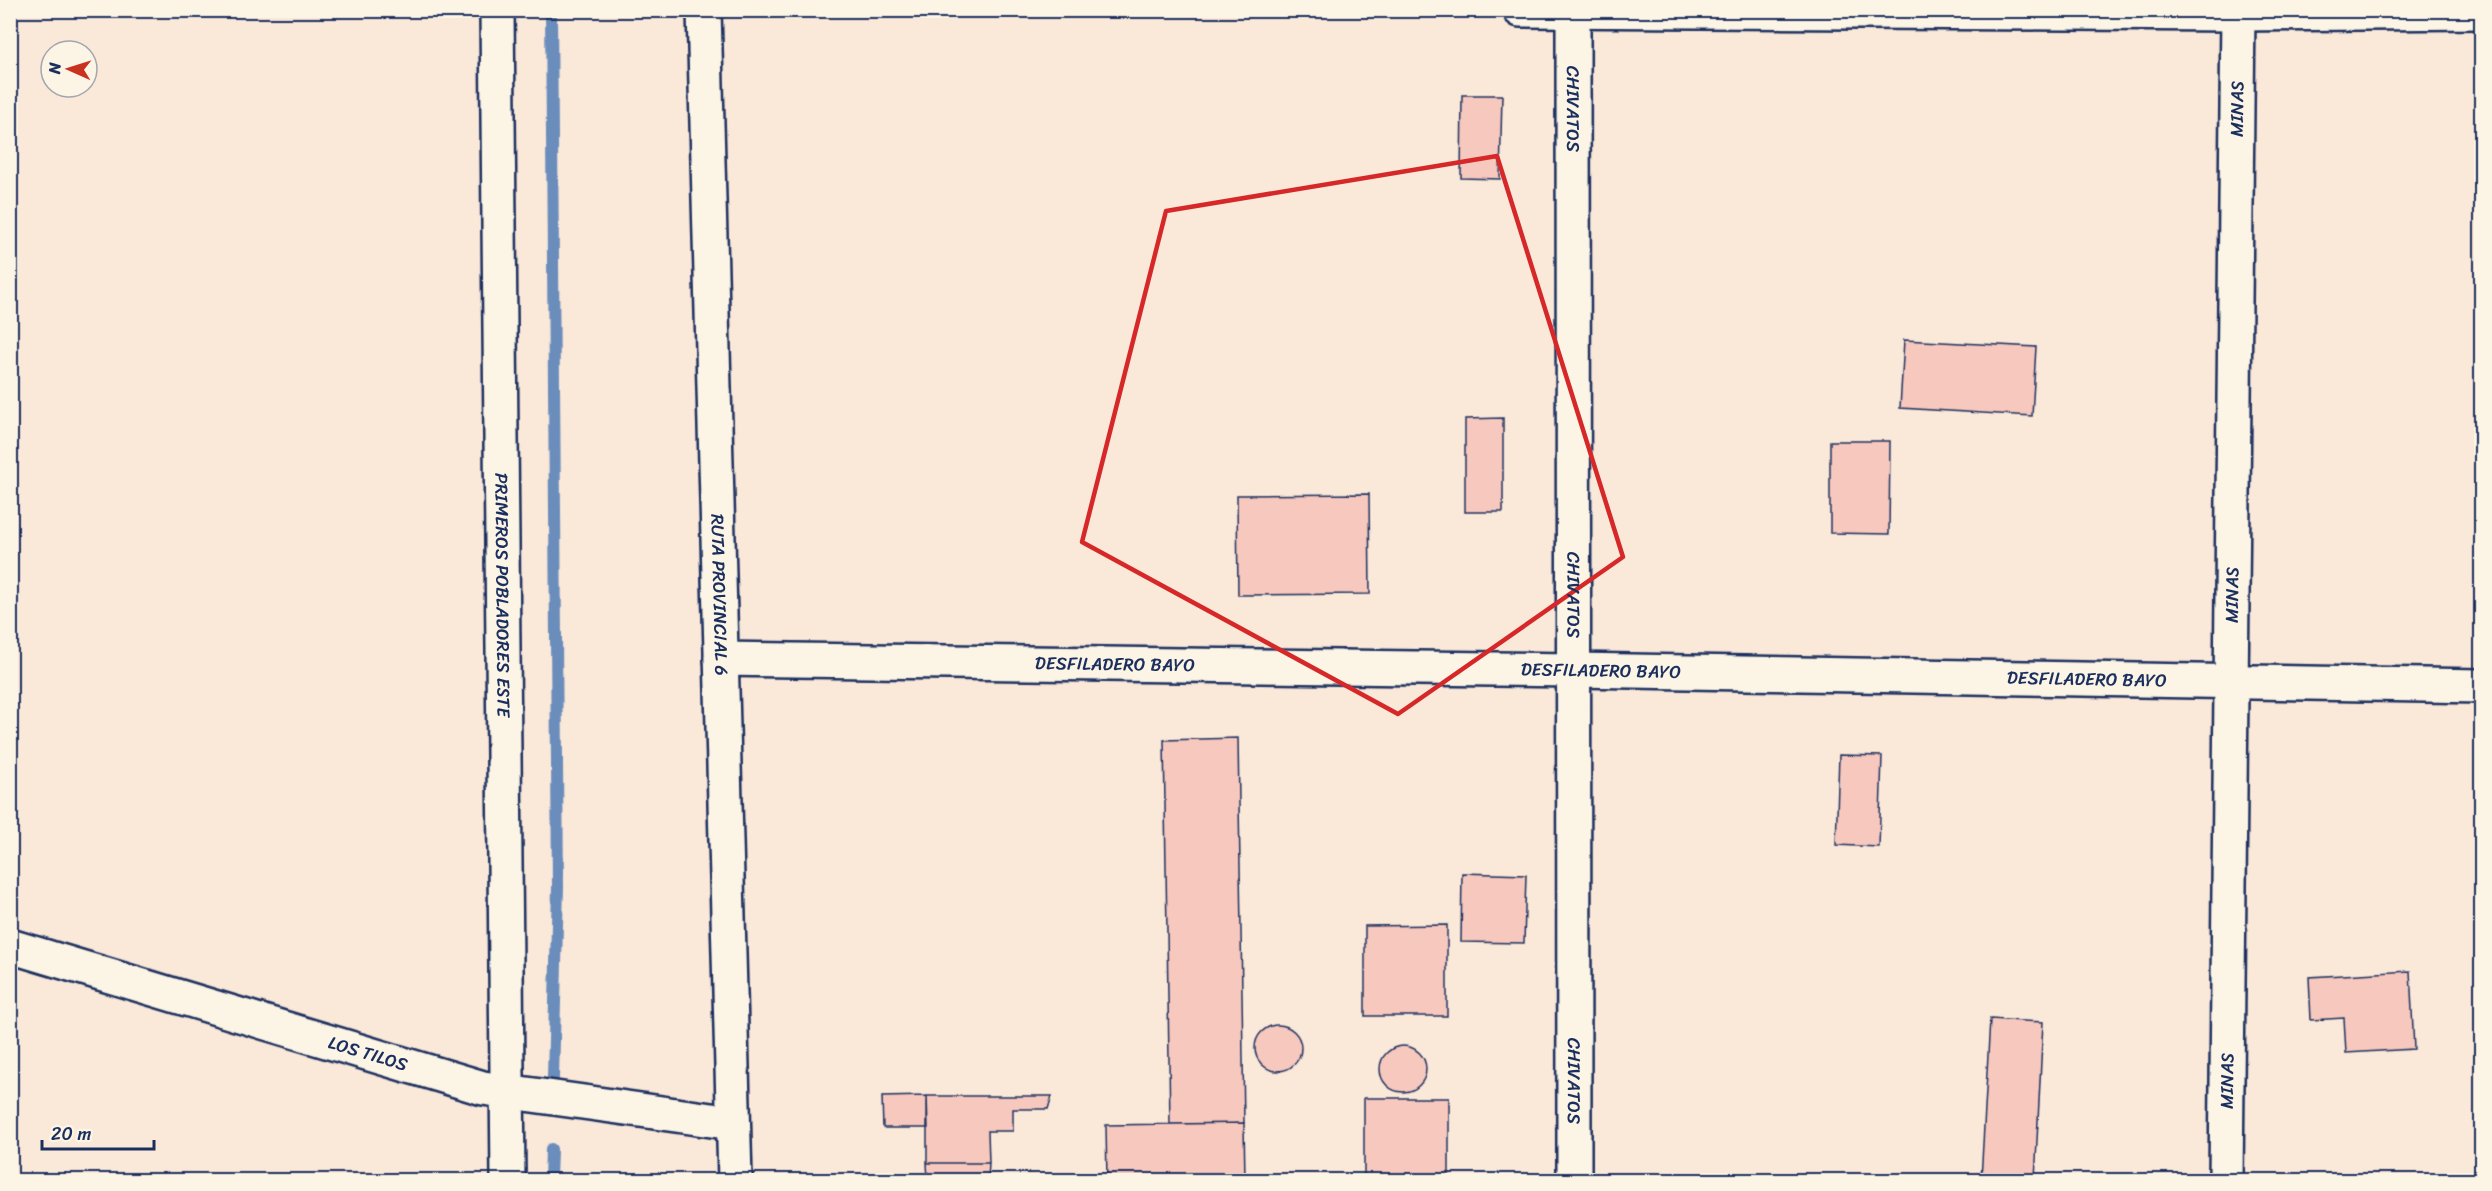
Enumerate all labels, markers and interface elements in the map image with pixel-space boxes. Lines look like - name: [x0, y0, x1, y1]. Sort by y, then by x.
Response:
- north arrow: [39, 39, 99, 99]
- text: N: [40, 61, 69, 76]
- street label: CHIVATOS: [1557, 66, 1589, 152]
- street label: MINAS: [2221, 81, 2253, 137]
- street label: PRIMEROS POBLADORES ESTE: [485, 473, 520, 718]
- street label: RUTA PROVINCIAL 6: [701, 513, 738, 676]
- street label: CHIVATOS: [1557, 552, 1590, 638]
- street label: MINAS: [2216, 567, 2248, 623]
- street label: DESFILADERO BAYO: [1035, 647, 1195, 681]
- street label: DESFILADERO BAYO: [1521, 653, 1681, 688]
- street label: DESFILADERO BAYO: [2007, 662, 2167, 696]
- street label: LOS TILOS: [324, 1026, 412, 1081]
- street label: CHIVATOS: [1558, 1038, 1590, 1124]
- street label: MINAS: [2211, 1053, 2243, 1109]
- scale bar: [42, 1113, 154, 1151]
- text: 20 m: [51, 1118, 91, 1150]

